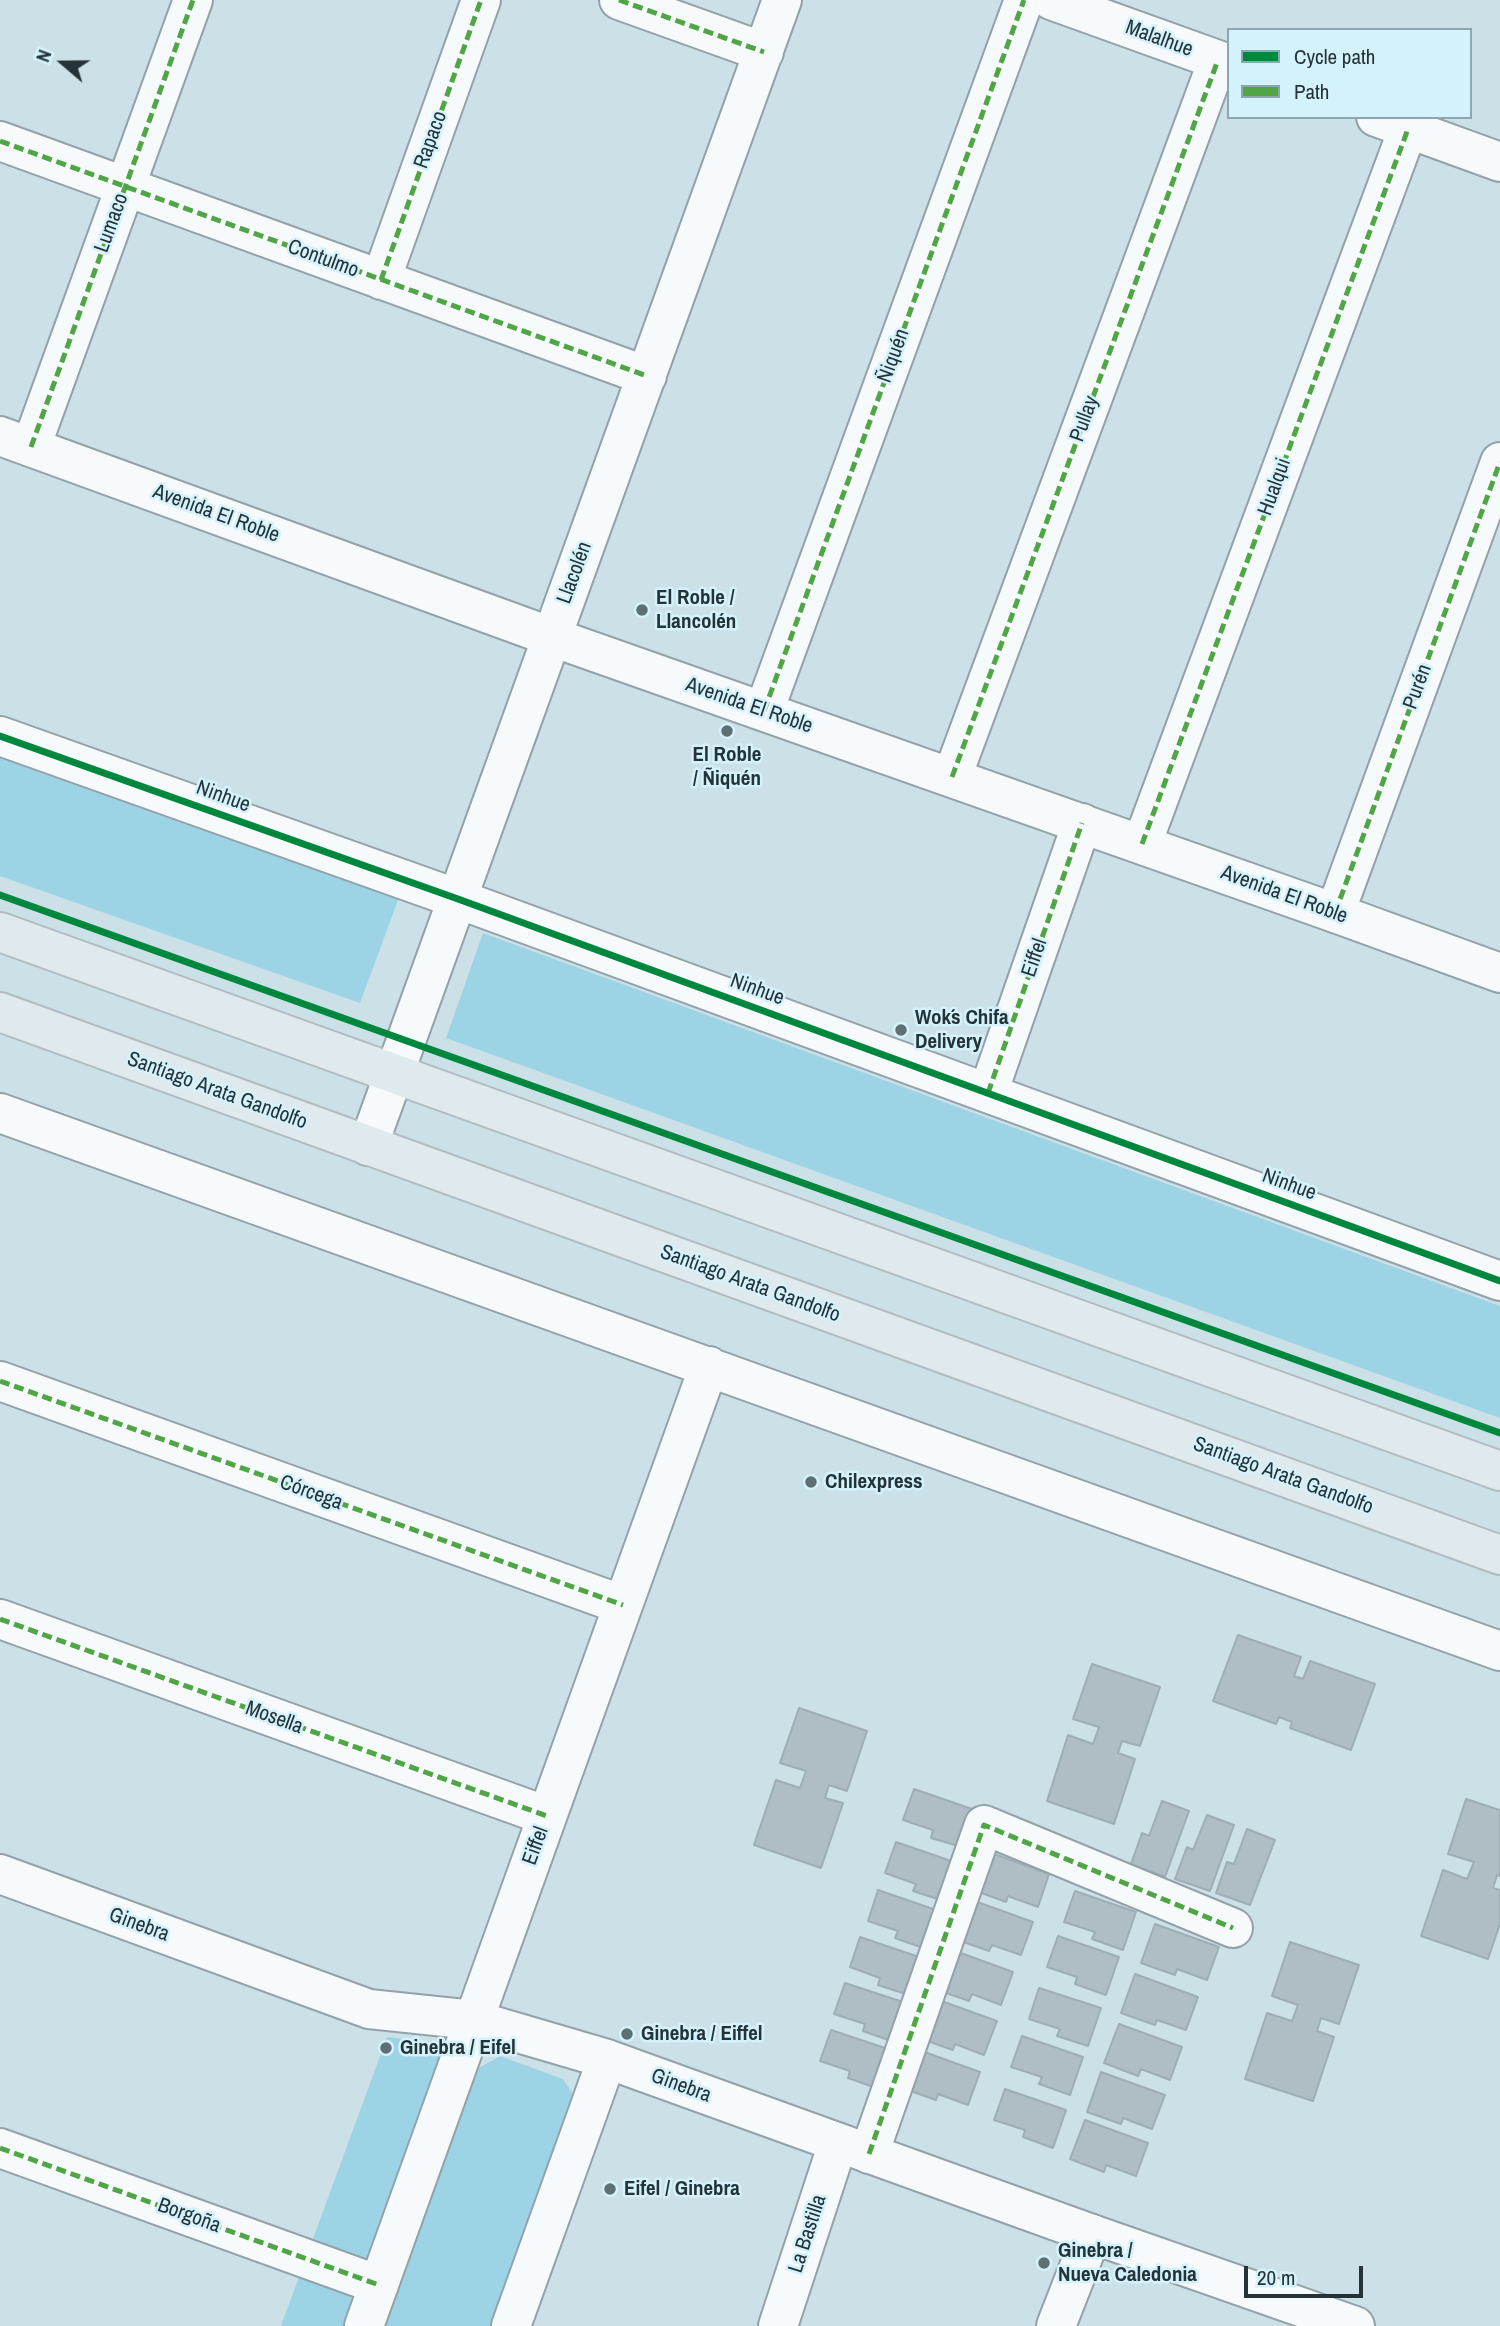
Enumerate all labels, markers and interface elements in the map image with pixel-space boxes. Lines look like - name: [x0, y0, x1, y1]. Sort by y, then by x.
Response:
- street label: Malalhue: [1122, 15, 1196, 63]
- north arrow: [28, 28, 98, 98]
- legend: [1227, 28, 1472, 119]
- text: Cycle path: [1294, 42, 1375, 71]
- text: N: [29, 46, 57, 66]
- text: Path: [1294, 77, 1329, 106]
- street label: Rapaco: [409, 108, 453, 172]
- street label: Lumaco: [90, 190, 134, 256]
- street label: Contulmo: [284, 235, 362, 283]
- street label: Ñiquén: [873, 326, 915, 386]
- street label: Pullay: [1065, 393, 1105, 445]
- street label: Hualqui: [1253, 455, 1297, 519]
- street label: Avenida El Roble: [149, 479, 283, 549]
- street label: Llacolén: [552, 539, 598, 607]
- place label: El Roble / Llancolén: [656, 585, 736, 635]
- marker: El Roble / Llancolén: [634, 602, 650, 618]
- street label: Purén: [1398, 661, 1438, 713]
- street label: Avenida El Roble: [682, 672, 816, 740]
- marker: El Roble / Ñiquén: [719, 723, 735, 739]
- place label: El Roble / Ñiquén: [693, 742, 761, 792]
- street label: Ninhue: [193, 776, 253, 818]
- street label: Avenida El Roble: [1217, 860, 1351, 930]
- street label: Eiffel: [1017, 935, 1053, 981]
- street label: Ninhue: [727, 969, 787, 1011]
- place label: Wok´s Chifa Delivery: [915, 1005, 1008, 1055]
- marker: Wok´s Chifa Delivery: [893, 1022, 909, 1038]
- street label: Santiago Arata Gandolfo: [124, 1047, 310, 1135]
- street label: Ninhue: [1259, 1164, 1319, 1206]
- street label: Santiago Arata Gandolfo: [657, 1240, 843, 1328]
- street label: Santiago Arata Gandolfo: [1190, 1432, 1376, 1520]
- place label: Chilexpress: [825, 1469, 923, 1495]
- street label: Córcega: [276, 1470, 346, 1516]
- marker: Chilexpress: [803, 1474, 819, 1490]
- street label: Mosella: [242, 1696, 306, 1740]
- street label: Eiffel: [517, 1823, 555, 1869]
- street label: Ginebra: [105, 1903, 173, 1947]
- place label: Ginebra / Eiffel: [641, 2021, 763, 2047]
- marker: Ginebra / Eiffel: [619, 2026, 635, 2042]
- place label: Ginebra / Eifel: [400, 2035, 516, 2061]
- marker: Ginebra / Eifel: [378, 2040, 394, 2056]
- street label: Ginebra: [647, 2064, 715, 2108]
- place label: Eifel / Ginebra: [624, 2176, 740, 2202]
- marker: Eifel / Ginebra: [602, 2181, 618, 2197]
- street label: La Bastilla: [784, 2192, 832, 2276]
- street label: Borgoña: [154, 2193, 224, 2239]
- place label: Ginebra / Nueva Caledonia: [1058, 2238, 1197, 2288]
- scale bar: [1248, 2252, 1367, 2296]
- marker: Ginebra / Nueva Caledonia: [1036, 2255, 1052, 2271]
- text: 20 m: [1257, 2263, 1295, 2292]

